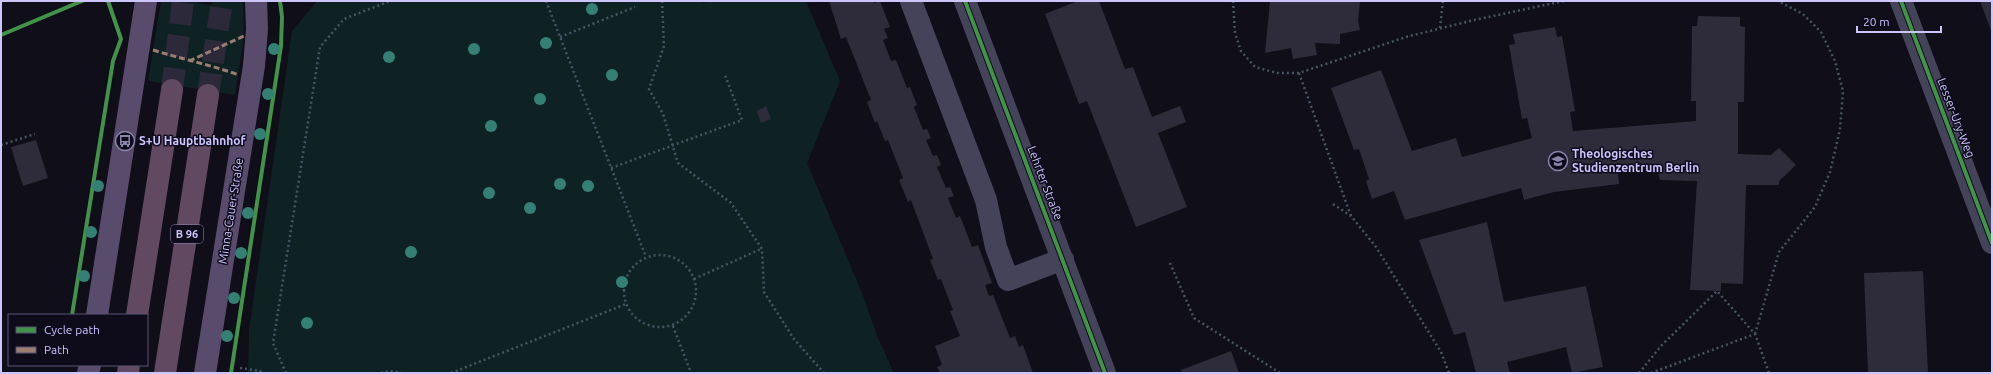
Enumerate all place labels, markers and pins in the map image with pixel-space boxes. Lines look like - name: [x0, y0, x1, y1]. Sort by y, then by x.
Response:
- bus stop icon: S+U Hauptbahnhof: [114, 130, 136, 152]
- place label: S+U Hauptbahnhof: [139, 134, 246, 147]
- place label: Theologisches Studienzentrum Berlin: [1572, 147, 1699, 174]
- school or university icon: Theologisches Studienzentrum Berlin: [1547, 150, 1569, 172]

